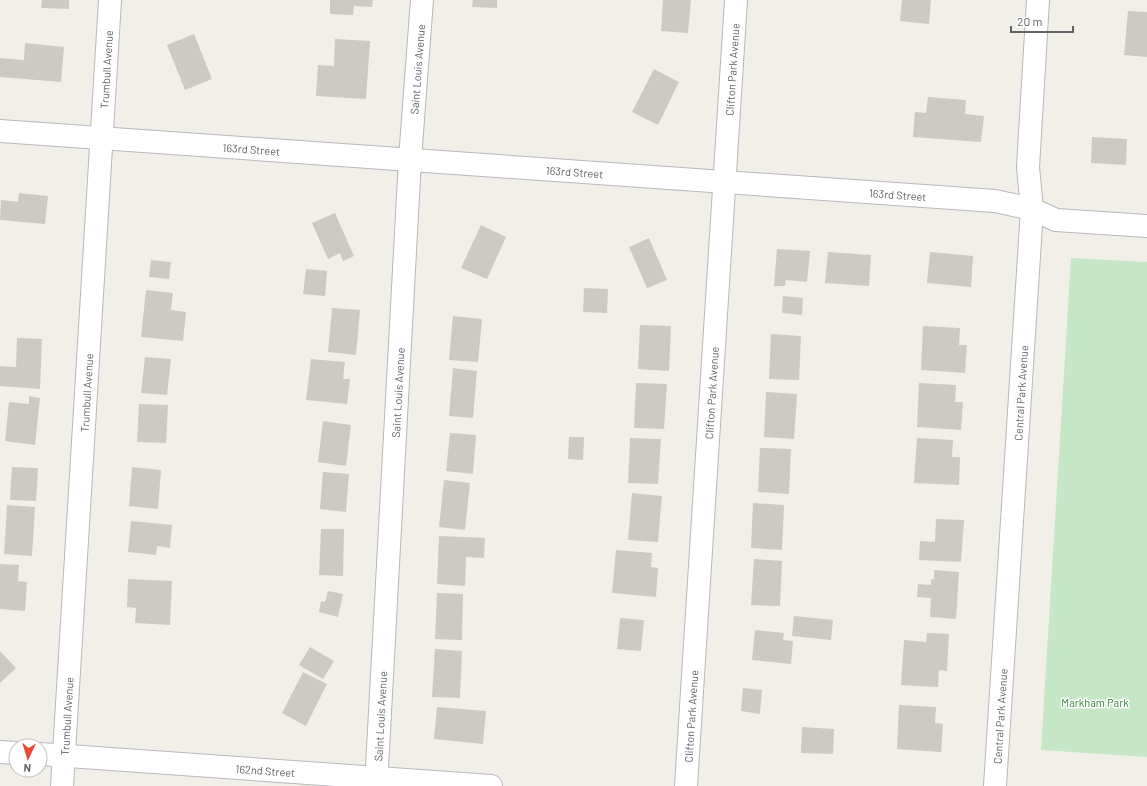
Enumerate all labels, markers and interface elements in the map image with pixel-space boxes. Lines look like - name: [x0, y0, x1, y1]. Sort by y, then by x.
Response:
- scale bar: [1011, 8, 1073, 34]
- text: 20 m: [1017, 14, 1043, 28]
- street label: Saint Louis Avenue: [407, 23, 427, 115]
- street label: Clifton Park Avenue: [722, 23, 741, 116]
- street label: Trumbull Avenue: [97, 29, 115, 109]
- street label: 163rd Street: [222, 140, 280, 157]
- street label: 163rd Street: [545, 163, 604, 180]
- street label: 163rd Street: [869, 186, 927, 203]
- street label: Central Park Avenue: [1011, 345, 1030, 441]
- street label: Clifton Park Avenue: [702, 346, 720, 440]
- street label: Saint Louis Avenue: [388, 347, 406, 438]
- street label: Trumbull Avenue: [77, 353, 95, 433]
- street label: Central Park Avenue: [990, 668, 1009, 764]
- street label: Clifton Park Avenue: [681, 669, 700, 763]
- street label: Saint Louis Avenue: [371, 670, 389, 762]
- street label: Trumbull Avenue: [57, 676, 75, 756]
- park label: Markham Park: [1061, 696, 1129, 709]
- north arrow: [8, 738, 48, 778]
- street label: 162nd Street: [235, 761, 296, 779]
- text: N: [23, 762, 31, 775]

